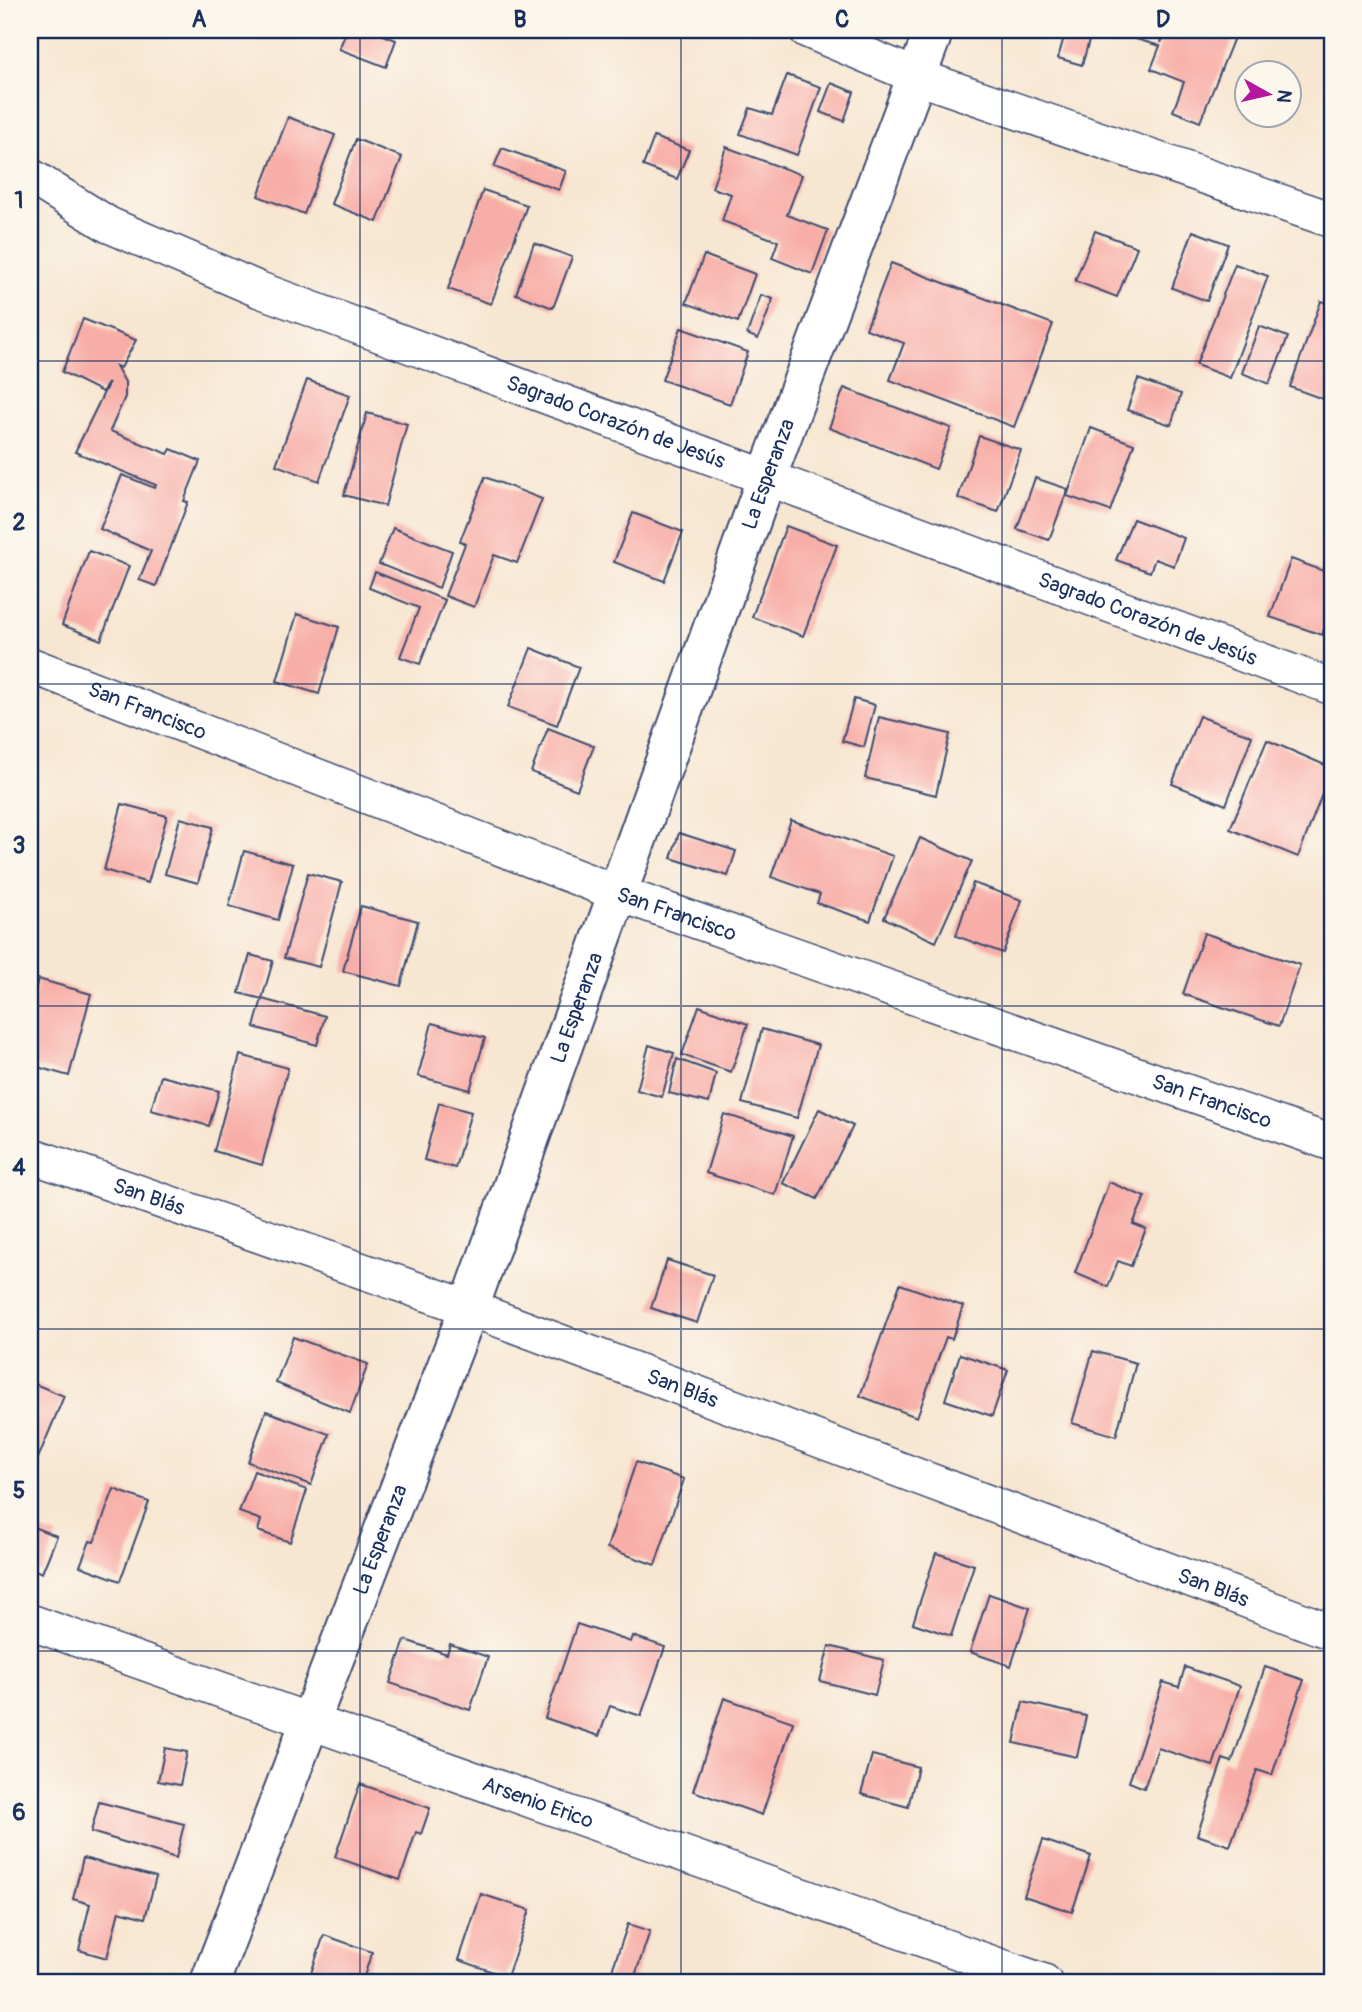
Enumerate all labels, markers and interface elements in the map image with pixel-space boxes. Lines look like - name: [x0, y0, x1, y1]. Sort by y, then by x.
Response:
- text: A: [192, 5, 207, 34]
- text: B: [513, 5, 527, 34]
- text: C: [835, 5, 849, 34]
- text: D: [1156, 5, 1170, 34]
- north arrow: [1232, 60, 1302, 130]
- text: N: [1271, 88, 1297, 104]
- text: 1: [15, 186, 24, 215]
- street label: Sagrado Corazón de Jesús: [503, 369, 730, 475]
- street label: La Esperanza: [736, 415, 801, 533]
- text: 2: [13, 508, 26, 537]
- street label: Sagrado Corazón de Jesús: [1034, 566, 1262, 672]
- street label: San Francisco: [84, 675, 211, 746]
- text: 3: [13, 831, 25, 860]
- street label: San Francisco: [613, 881, 740, 947]
- street label: La Esperanza: [544, 949, 609, 1067]
- street label: San Francisco: [1149, 1068, 1275, 1134]
- text: 4: [12, 1153, 26, 1182]
- street label: San Blás: [110, 1172, 189, 1222]
- street label: San Blás: [643, 1363, 722, 1414]
- text: 5: [13, 1476, 25, 1505]
- street label: La Esperanza: [347, 1481, 413, 1599]
- street label: San Blás: [1174, 1562, 1253, 1613]
- street label: Arsenio Erico: [479, 1770, 597, 1834]
- text: 6: [12, 1798, 26, 1827]

